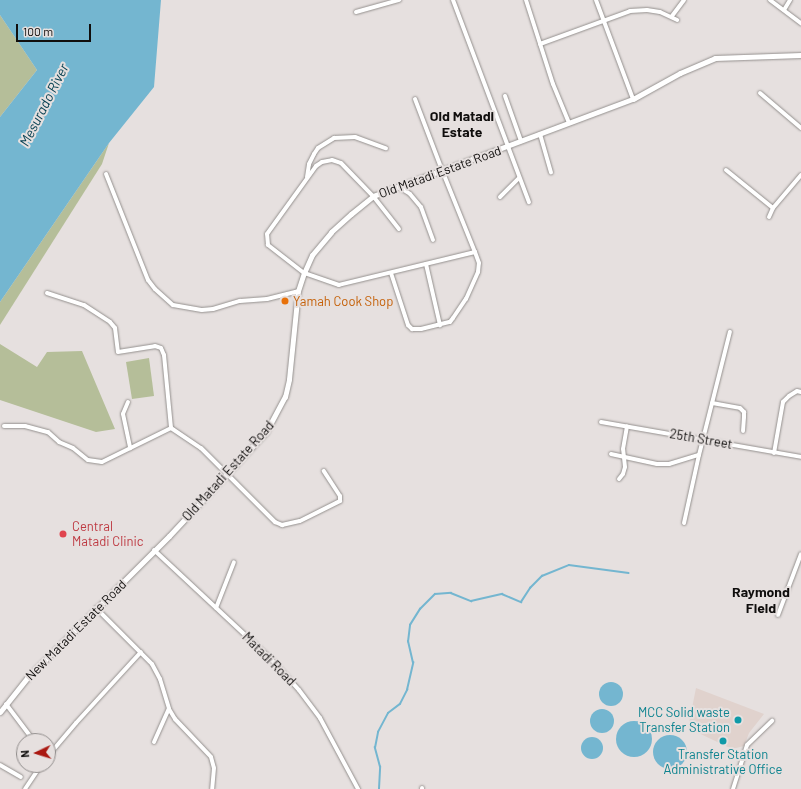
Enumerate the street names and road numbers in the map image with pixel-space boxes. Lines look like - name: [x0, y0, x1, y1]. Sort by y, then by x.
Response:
- street label: Old Matadi Estate Road: [377, 143, 503, 201]
- street label: Old Matadi Estate Road: [179, 418, 277, 524]
- street label: 25th Street: [668, 426, 734, 452]
- street label: New Matadi Estate Road: [22, 576, 130, 684]
- street label: Matadi Road: [239, 629, 299, 689]

